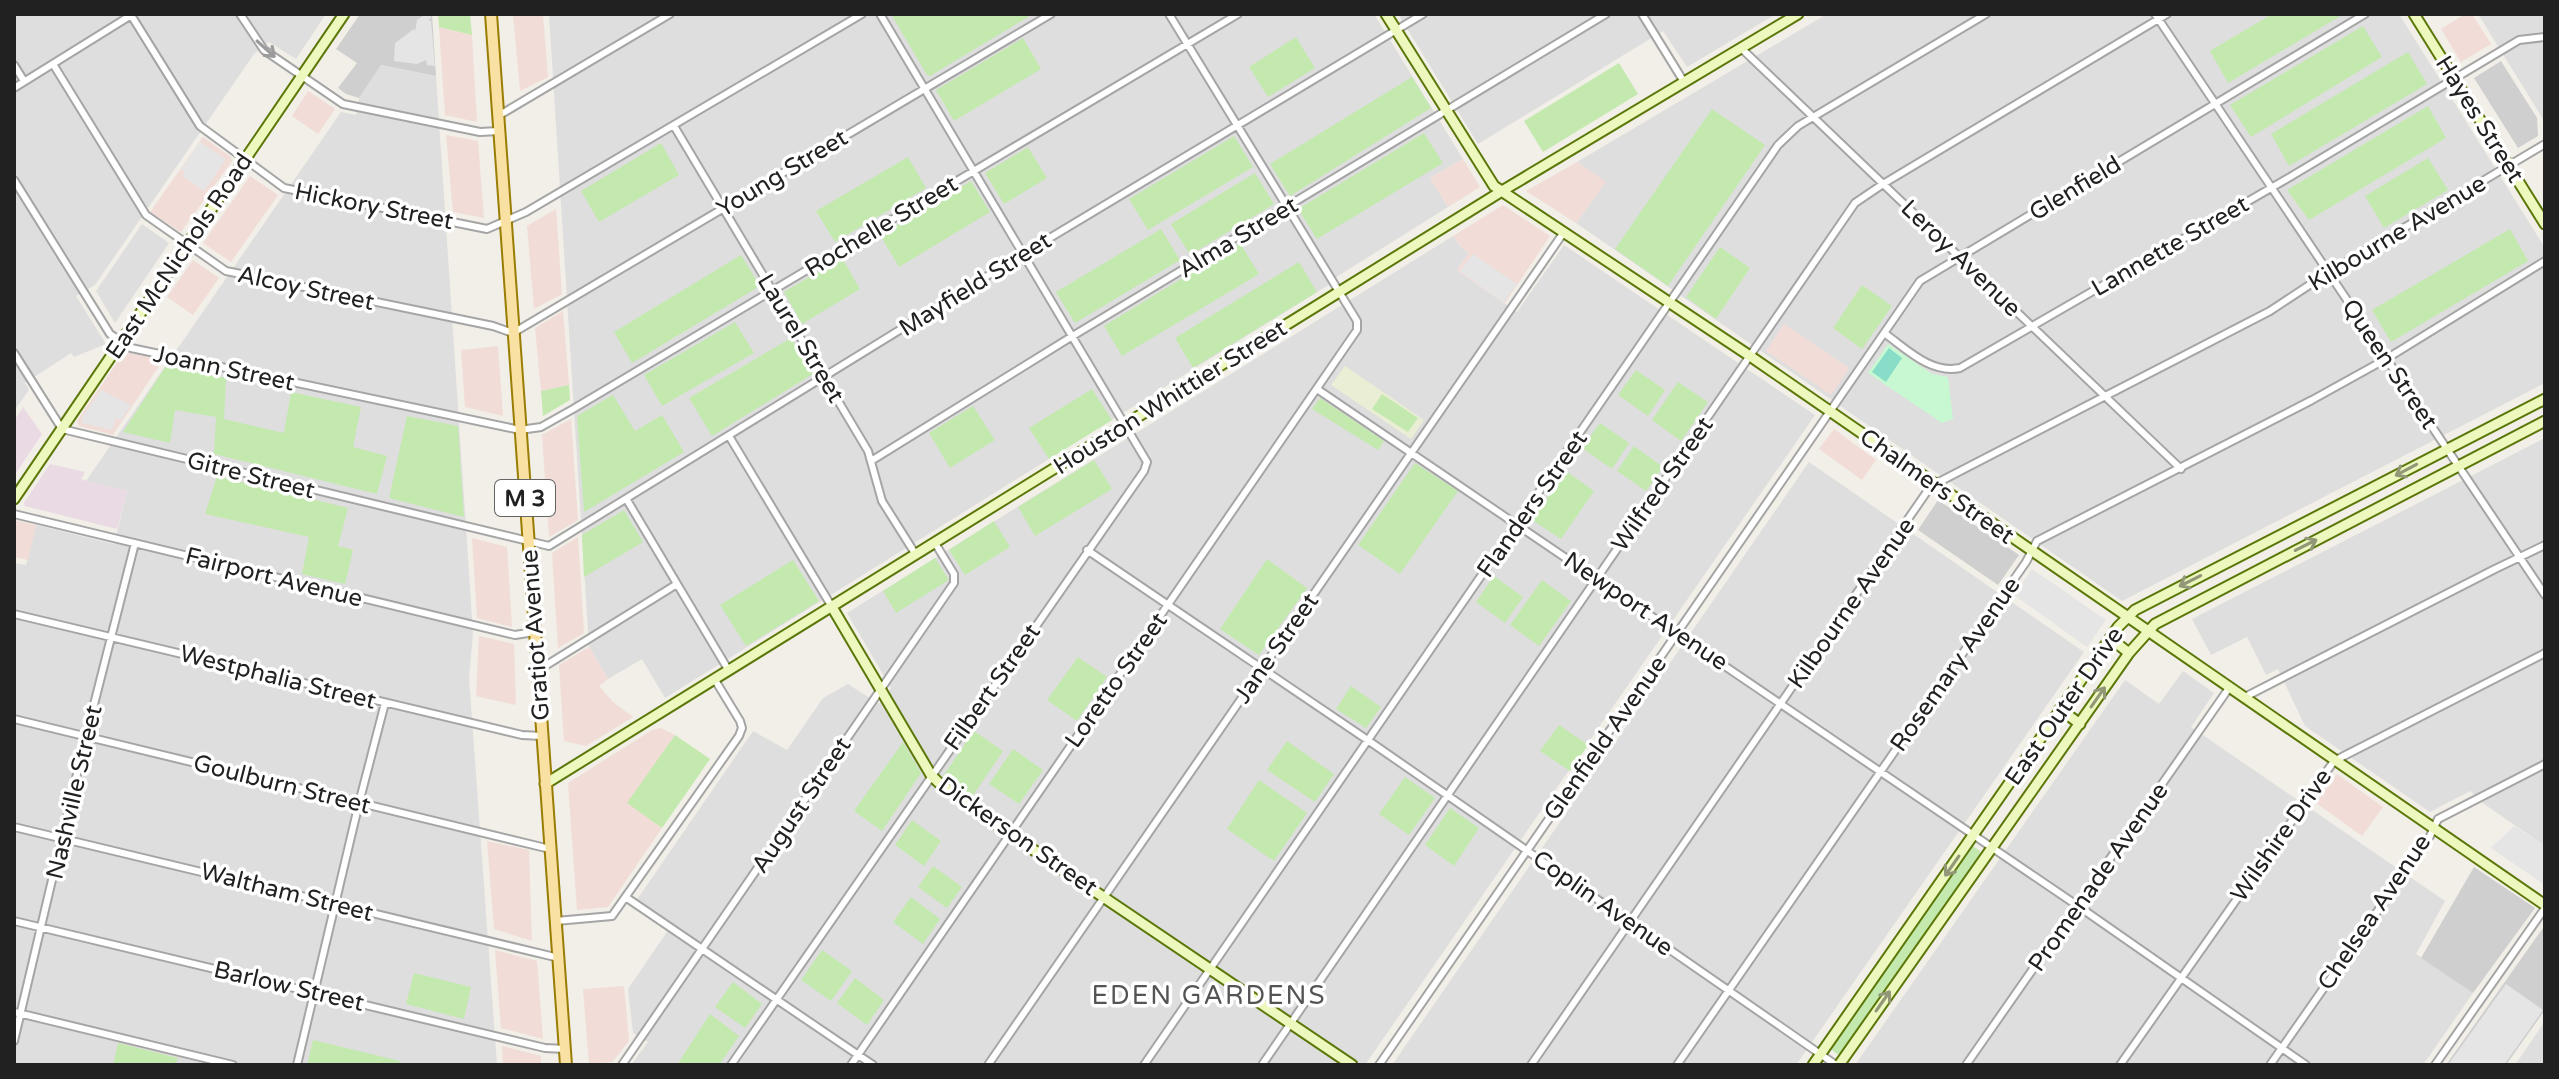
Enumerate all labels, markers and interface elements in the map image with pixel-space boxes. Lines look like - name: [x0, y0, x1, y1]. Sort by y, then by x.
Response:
- one-way arrow: [256, 40, 276, 59]
- street label: Hayes Street: [2429, 50, 2530, 188]
- street label: Young Street: [712, 123, 853, 224]
- street label: East McNichols Road: [100, 148, 259, 365]
- street label: Glenfield: [2024, 150, 2126, 227]
- street label: Rochelle Street: [800, 169, 963, 283]
- street label: Kilbourne Avenue: [2303, 169, 2491, 298]
- street label: Hickory Street: [292, 177, 456, 236]
- street label: Alma Street: [1173, 190, 1303, 284]
- street label: Lannette Street: [2086, 190, 2254, 303]
- street label: Leroy Avenue: [1895, 194, 2027, 323]
- street label: Mayfield Street: [894, 226, 1057, 343]
- street label: Alcoy Street: [235, 260, 377, 317]
- street label: Laurel Street: [751, 269, 850, 408]
- street label: Queen Street: [2335, 294, 2444, 435]
- street label: Houston Whittier Street: [1048, 314, 1292, 481]
- street label: Joann Street: [151, 339, 297, 398]
- street label: Wilfred Street: [1605, 411, 1719, 557]
- street label: Chalmers Street: [1854, 422, 2020, 550]
- street label: Flanders Street: [1471, 425, 1594, 583]
- street label: Gitre Street: [184, 446, 318, 505]
- one-way arrow: [2394, 463, 2418, 479]
- road number: M 3: [495, 480, 555, 516]
- street label: Kilbourne Avenue: [1782, 512, 1921, 694]
- one-way arrow: [2294, 537, 2318, 552]
- street label: Fairport Avenue: [182, 541, 366, 614]
- street label: Newport Avenue: [1558, 546, 1733, 677]
- street label: Gratiot Avenue: [515, 548, 556, 722]
- street label: Rosemary Avenue: [1884, 571, 2027, 757]
- one-way arrow: [2179, 573, 2203, 589]
- street label: Jane Street: [1228, 588, 1325, 709]
- street label: Loretto Street: [1059, 607, 1174, 753]
- street label: Filbert Street: [938, 618, 1047, 756]
- street label: East Outer Drive: [1999, 622, 2130, 791]
- street label: Westphalia Street: [177, 639, 379, 716]
- street label: Glenfield Avenue: [1538, 650, 1673, 826]
- one-way arrow: [2090, 687, 2106, 709]
- street label: Nashville Street: [40, 702, 109, 882]
- street label: August Street: [745, 732, 857, 879]
- street label: Goulburn Street: [190, 748, 374, 821]
- street label: Wilshire Drive: [2225, 763, 2338, 907]
- street label: Dickerson Street: [932, 771, 1103, 902]
- street label: Promenade Avenue: [2022, 777, 2175, 977]
- street label: Chelsea Avenue: [2312, 829, 2437, 996]
- street label: Coplin Avenue: [1527, 844, 1679, 963]
- one-way arrow: [1944, 854, 1960, 876]
- street label: Waltham Street: [198, 857, 376, 928]
- street label: Barlow Street: [211, 955, 367, 1018]
- district label: EDEN GARDENS: [1092, 980, 1326, 1011]
- one-way arrow: [1875, 990, 1891, 1012]

